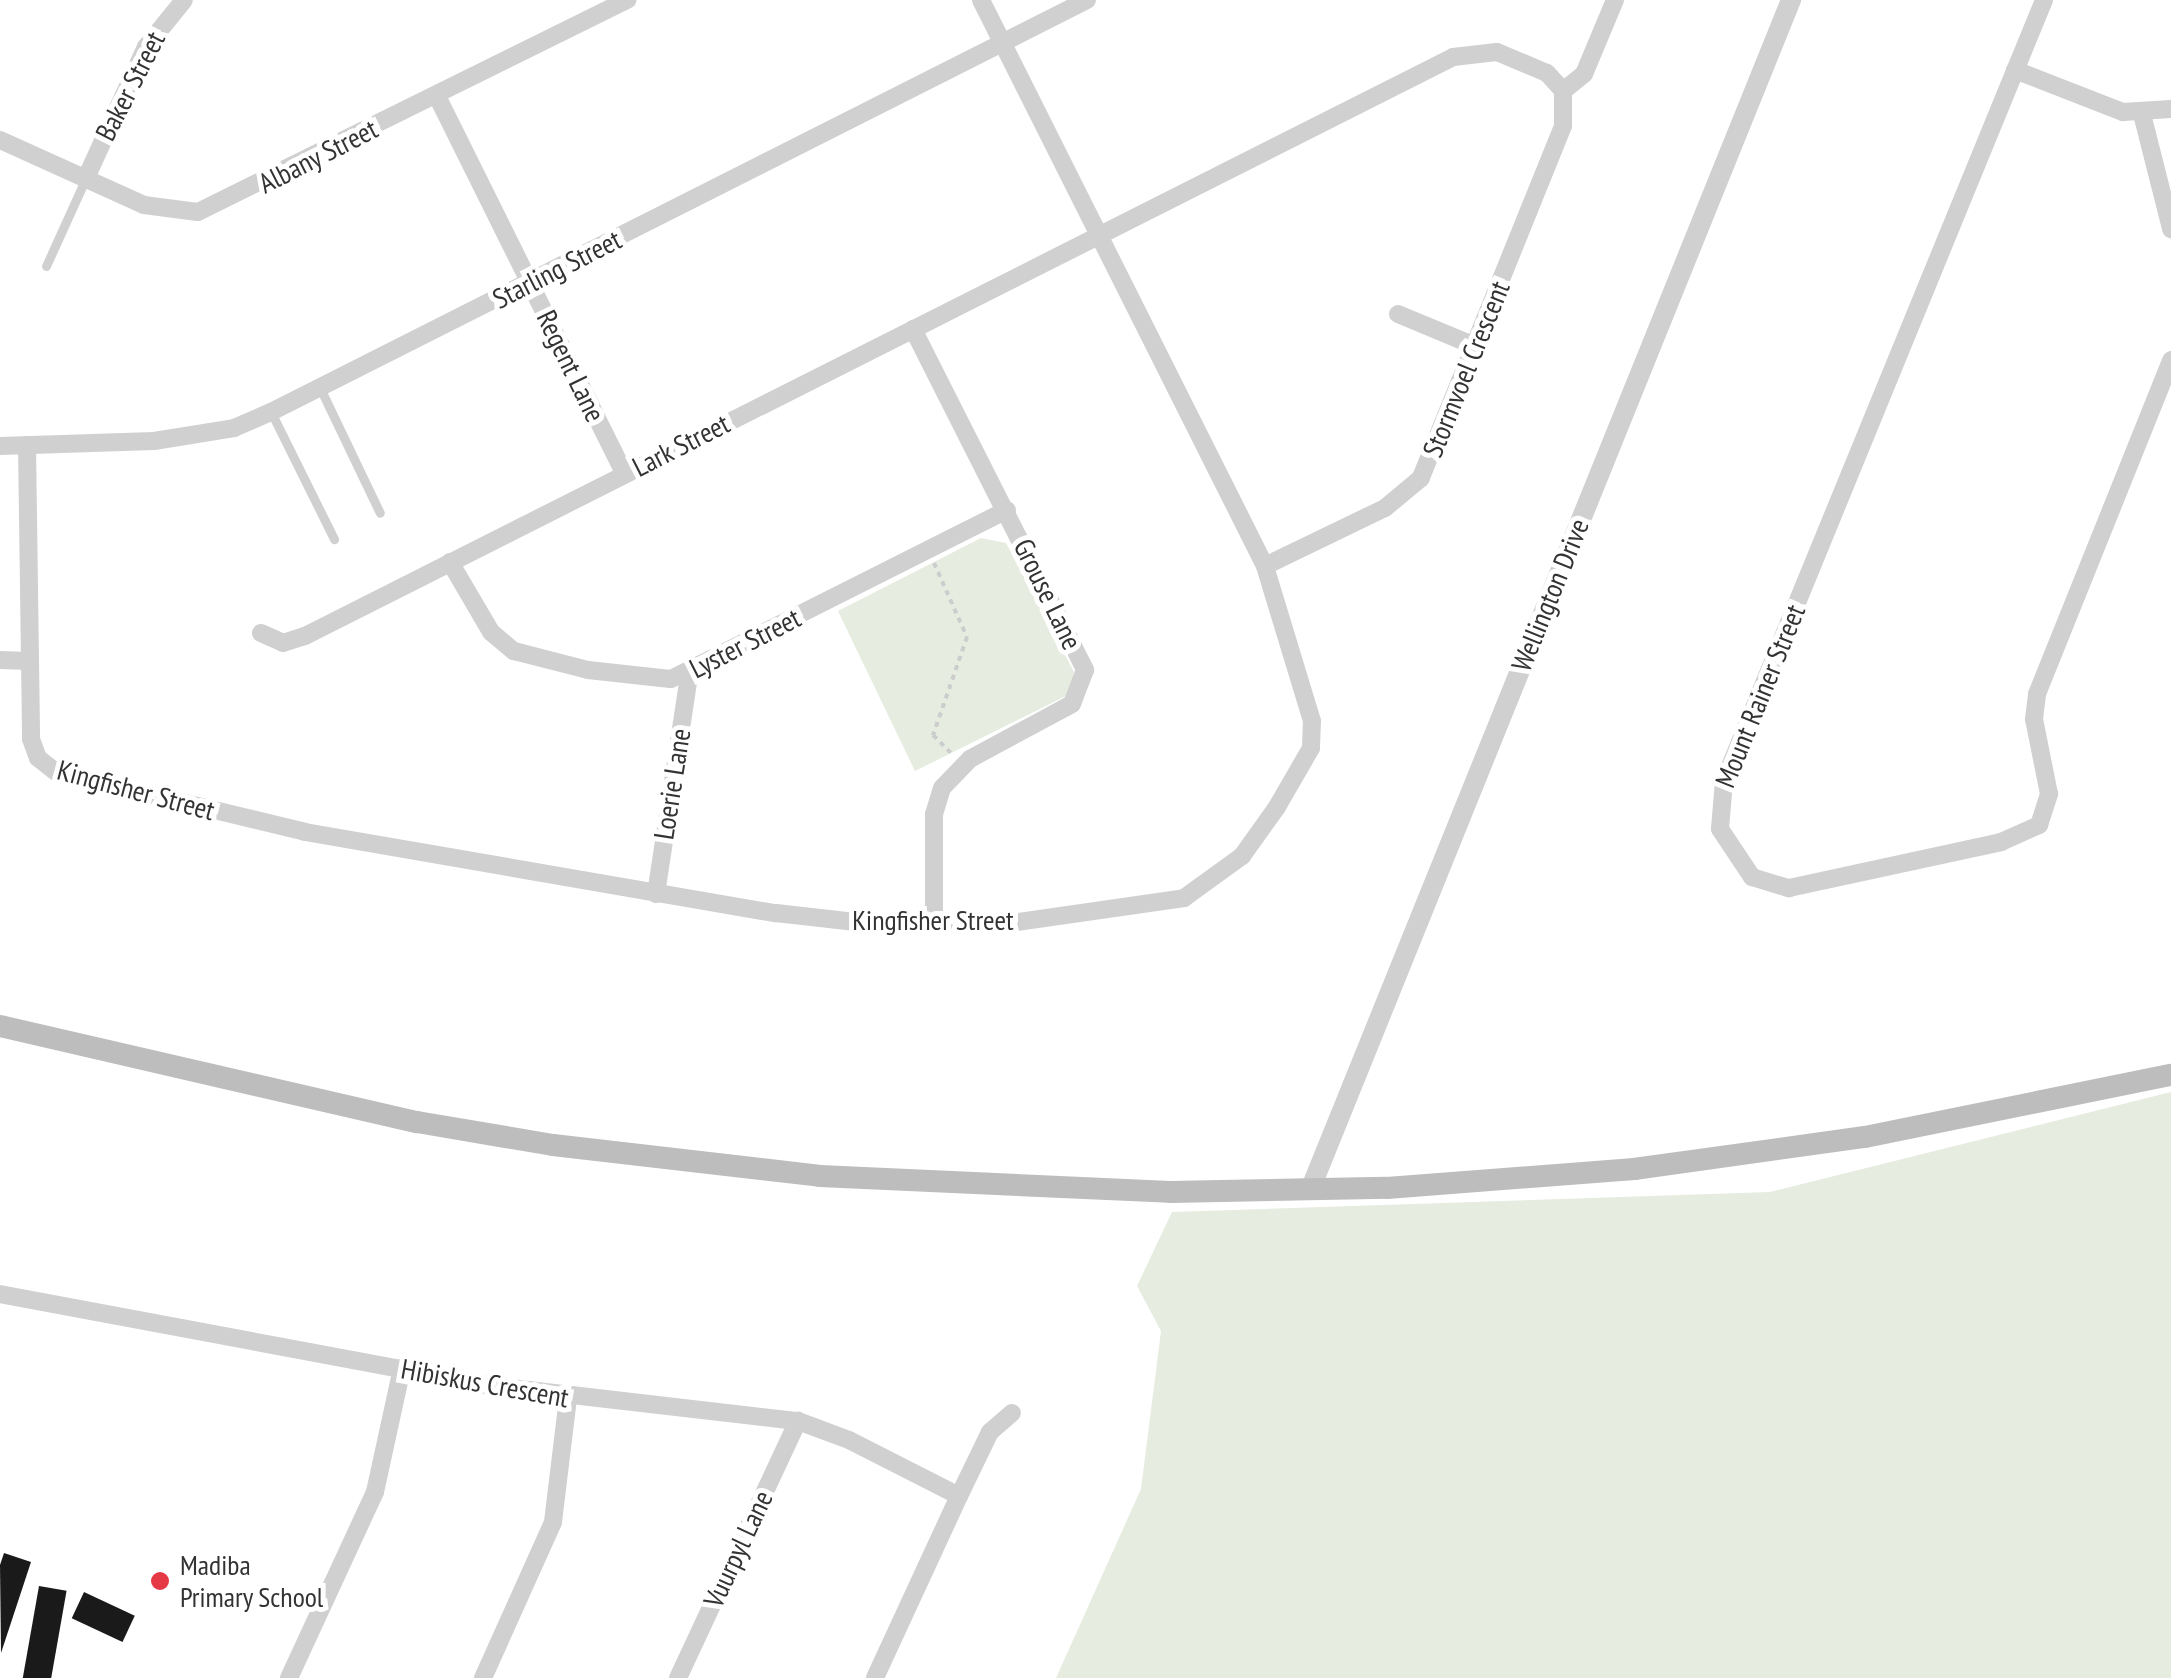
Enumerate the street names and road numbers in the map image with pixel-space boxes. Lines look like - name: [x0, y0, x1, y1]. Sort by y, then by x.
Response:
- street label: Baker Street: [88, 26, 172, 146]
- street label: Albany Street: [253, 112, 383, 200]
- street label: Starling Street: [487, 222, 627, 316]
- street label: Stormvoel Crescent: [1415, 276, 1517, 462]
- street label: Regent Lane: [530, 305, 612, 427]
- street label: Lark Street: [627, 406, 735, 484]
- street label: Wellington Drive: [1504, 514, 1596, 676]
- street label: Grouse Lane: [1007, 533, 1089, 655]
- street label: Mount Rainer Street: [1708, 600, 1812, 792]
- street label: Lyster Street: [684, 601, 806, 685]
- street label: Loerie Lane: [647, 726, 697, 842]
- street label: Kingfisher Street: [54, 753, 218, 827]
- street label: Kingfisher Street: [852, 903, 1014, 937]
- street label: Hibiskus Crescent: [399, 1352, 571, 1414]
- street label: Vuurpyl Lane: [696, 1485, 780, 1613]

